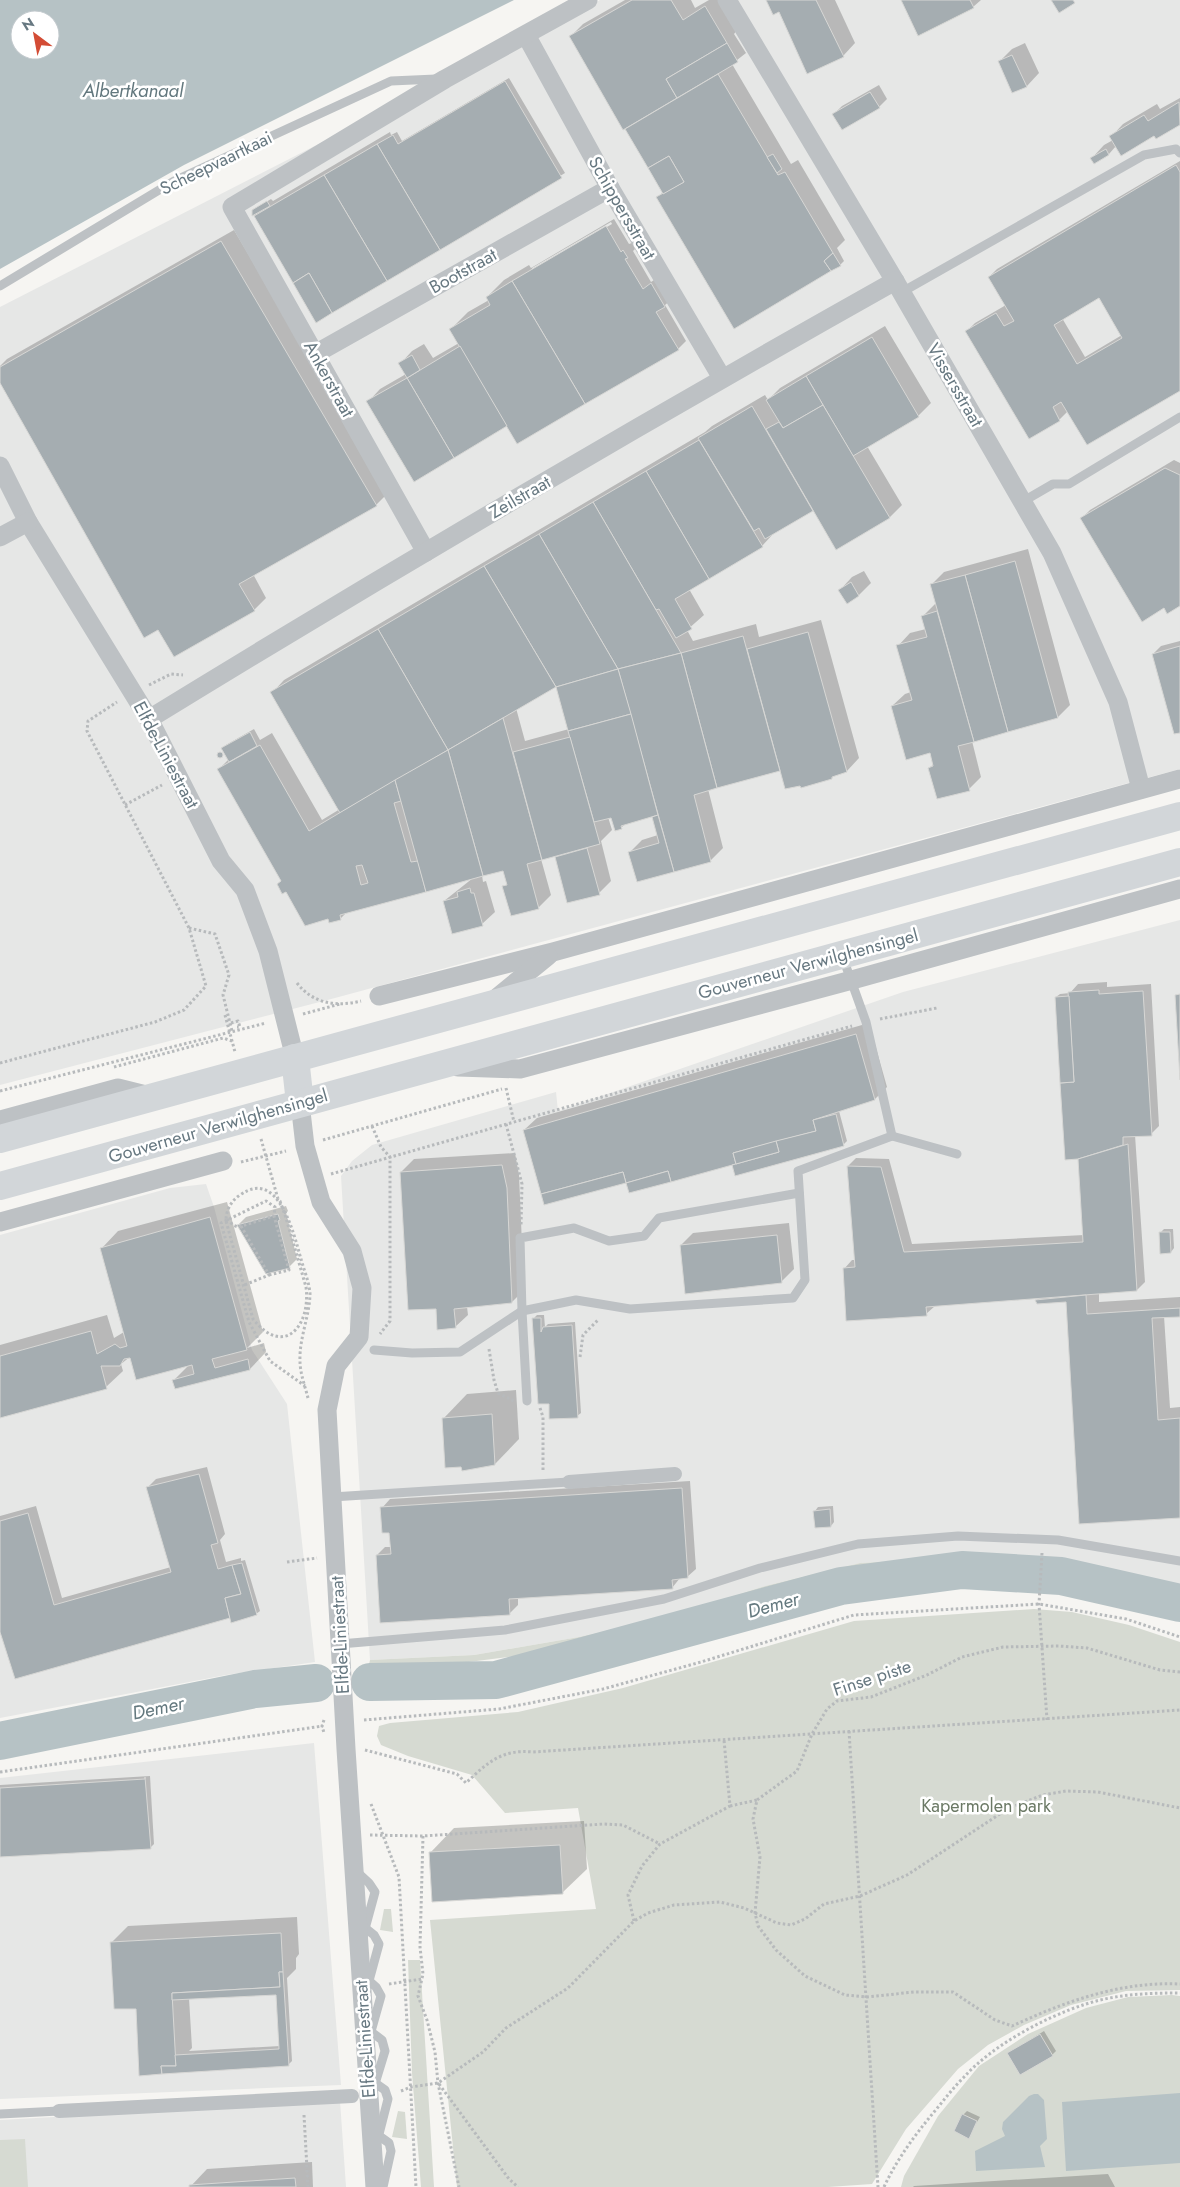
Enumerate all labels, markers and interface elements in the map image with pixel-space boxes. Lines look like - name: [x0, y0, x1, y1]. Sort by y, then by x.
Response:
- north arrow: [10, 10, 60, 60]
- text: N: [18, 13, 38, 35]
- water label: Albertkanaal: [82, 77, 184, 104]
- street label: Scheepvaartkaai: [155, 125, 277, 201]
- street label: Schippersstraat: [582, 152, 662, 265]
- street label: Bootstraat: [425, 242, 502, 300]
- street label: Ankerstraat: [297, 336, 361, 423]
- street label: Vissersstraat: [920, 338, 990, 432]
- street label: Zeilstraat: [485, 469, 556, 525]
- street label: Elfde-Liniestraat: [127, 697, 206, 814]
- street label: Gouverneur Verwilghensingel: [695, 922, 921, 1006]
- street label: Gouverneur Verwilghensingel: [105, 1082, 331, 1170]
- street label: Elfde-Liniestraat: [324, 1575, 356, 1695]
- water label: Demer: [744, 1585, 803, 1625]
- street label: Finse piste: [830, 1653, 914, 1703]
- water label: Demer: [130, 1689, 188, 1727]
- park label: Kapermolen park: [921, 1793, 1051, 1819]
- street label: Elfde-Liniestraat: [348, 1979, 382, 2099]

